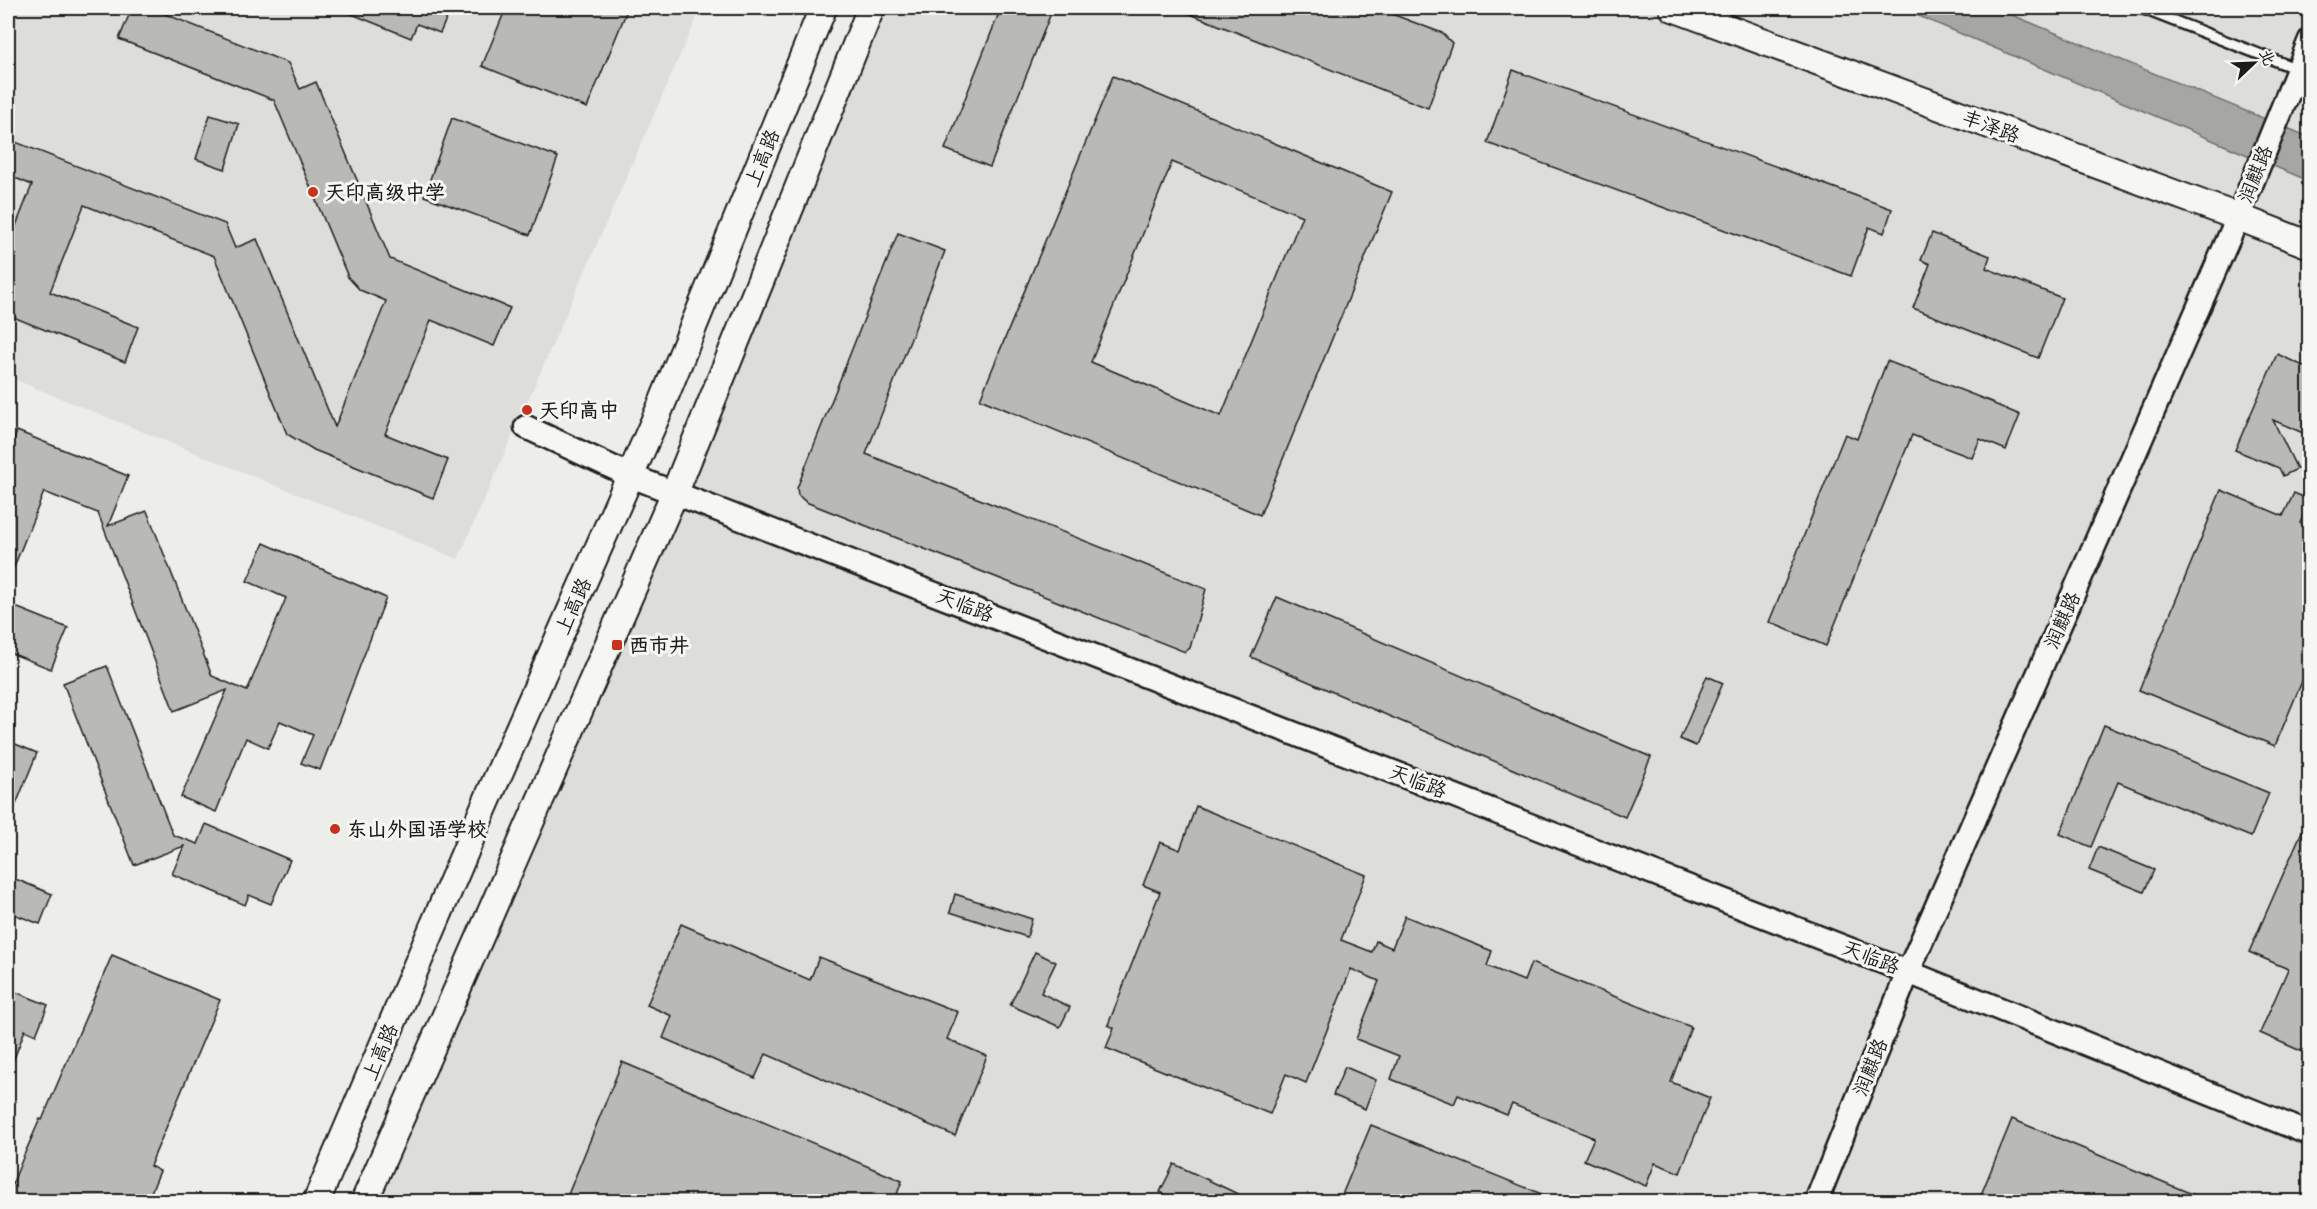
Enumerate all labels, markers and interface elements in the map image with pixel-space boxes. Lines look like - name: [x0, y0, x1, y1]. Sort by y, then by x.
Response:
- north arrow: [2224, 33, 2284, 93]
- text: 北: [2252, 46, 2279, 70]
- street label: 丰泽路: [1957, 105, 2024, 153]
- street label: 上高路: [741, 125, 789, 192]
- street label: 润麒路: [2234, 141, 2282, 208]
- place label: 天印高级中学: [325, 181, 445, 209]
- marker: 天印高级中学: [306, 185, 320, 199]
- place label: 天印高中: [539, 399, 619, 427]
- marker: 天印高中: [520, 403, 534, 417]
- street label: 上高路: [551, 573, 601, 640]
- street label: 天临路: [931, 584, 998, 632]
- street label: 润麒路: [2040, 587, 2090, 654]
- place label: 西市井: [629, 634, 689, 662]
- marker: 西市井: [610, 638, 624, 652]
- street label: 天临路: [1384, 760, 1451, 808]
- place label: 东山外国语学校: [347, 818, 487, 846]
- marker: 东山外国语学校: [328, 822, 342, 836]
- street label: 天临路: [1837, 936, 1904, 984]
- street label: 上高路: [358, 1019, 408, 1086]
- street label: 润麒路: [1849, 1034, 1897, 1101]

